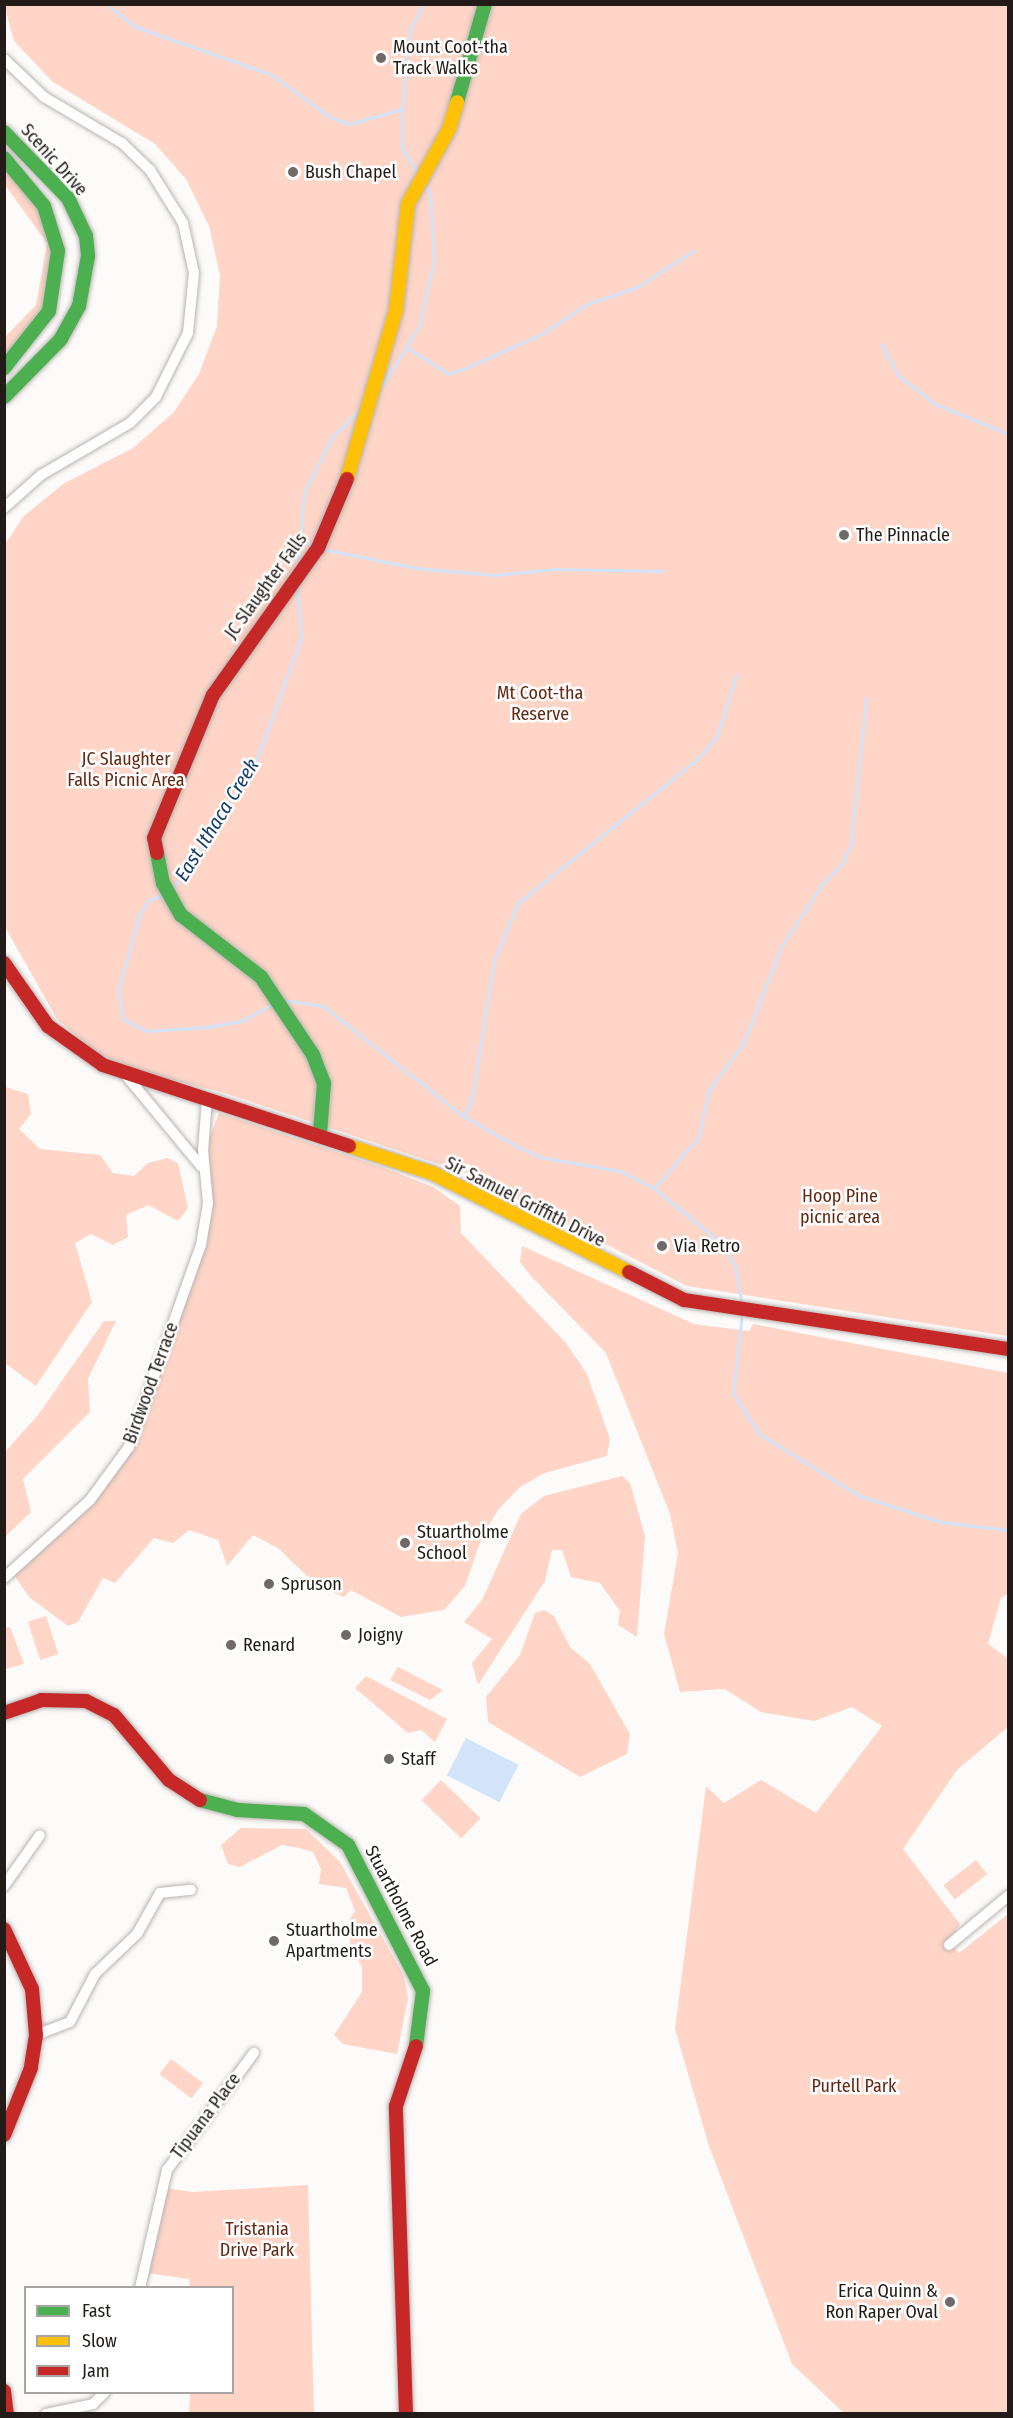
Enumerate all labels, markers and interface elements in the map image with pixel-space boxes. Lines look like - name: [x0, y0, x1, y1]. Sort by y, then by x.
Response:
- place label: Mount Coot-tha Track Walks: [393, 37, 508, 80]
- marker: Mount Coot-tha Track Walks: [374, 51, 388, 65]
- street label: Scenic Drive: [16, 120, 92, 200]
- place label: Bush Chapel: [305, 161, 396, 183]
- marker: Bush Chapel: [286, 165, 300, 179]
- place label: The Pinnacle: [856, 524, 950, 546]
- marker: The Pinnacle: [837, 528, 851, 542]
- street label: JC Slaughter Falls: [220, 529, 312, 643]
- park label: Mt Coot-tha Reserve: [497, 683, 583, 726]
- park label: JC Slaughter Falls Picnic Area: [67, 749, 185, 792]
- water label: East Ithaca Creek: [170, 754, 264, 886]
- street label: Sir Samuel Griffith Drive: [441, 1152, 609, 1252]
- park label: Hoop Pine picnic area: [800, 1186, 880, 1228]
- place label: Via Retro: [674, 1235, 740, 1257]
- marker: Via Retro: [655, 1239, 669, 1253]
- street label: Birdwood Terrace: [119, 1319, 183, 1447]
- place label: Stuartholme School: [417, 1522, 509, 1564]
- marker: Stuartholme School: [398, 1536, 412, 1550]
- place label: Spruson: [281, 1573, 342, 1595]
- marker: Spruson: [262, 1577, 276, 1591]
- place label: Joigny: [358, 1624, 403, 1646]
- marker: Joigny: [339, 1628, 353, 1642]
- place label: Renard: [243, 1634, 295, 1656]
- marker: Renard: [224, 1638, 238, 1652]
- place label: Staff: [401, 1748, 436, 1770]
- marker: Staff: [382, 1752, 396, 1766]
- street label: Stuartholme Road: [360, 1842, 442, 1970]
- place label: Stuartholme Apartments: [286, 1920, 378, 1962]
- marker: Stuartholme Apartments: [267, 1934, 281, 1948]
- street label: Tipuana Place: [167, 2069, 245, 2163]
- park label: Purtell Park: [812, 2075, 896, 2097]
- park label: Tristania Drive Park: [220, 2219, 294, 2262]
- place label: Erica Quinn & Ron Raper Oval: [825, 2281, 938, 2324]
- legend: [24, 2286, 234, 2394]
- marker: Erica Quinn & Ron Raper Oval: [943, 2295, 957, 2309]
- text: Fast: [82, 2300, 111, 2322]
- text: Slow: [82, 2330, 117, 2352]
- text: Jam: [82, 2360, 110, 2382]

